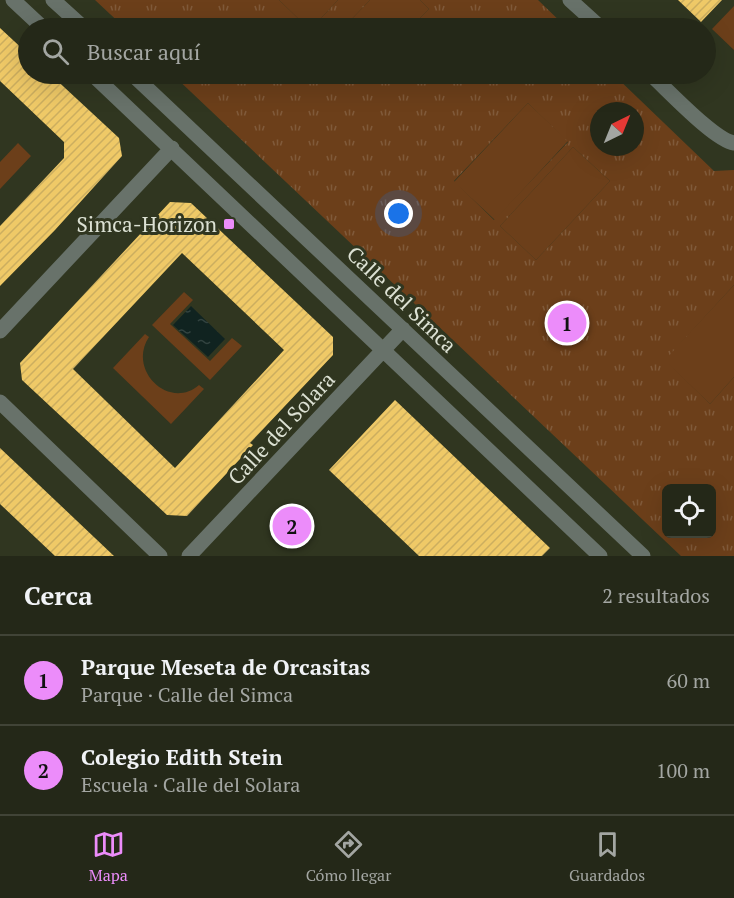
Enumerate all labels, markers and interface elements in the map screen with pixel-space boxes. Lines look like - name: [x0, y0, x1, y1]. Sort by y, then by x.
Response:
- search box: [18, 18, 716, 84]
- icon: search: [39, 35, 72, 68]
- text: Buscar aquí: [87, 37, 200, 66]
- north arrow: [590, 102, 644, 156]
- your location: [384, 199, 413, 228]
- place label: Simca-Horizon: [77, 210, 218, 238]
- marker: Simca-Horizon: [222, 217, 236, 231]
- street label: Calle del Simca: [341, 240, 463, 359]
- pin: 1: [548, 300, 586, 346]
- street label: Calle del Solara: [221, 365, 341, 490]
- map controls: [662, 484, 716, 538]
- button: locate: [662, 484, 716, 538]
- pin: 2: [272, 504, 312, 548]
- text: Cerca: [24, 578, 93, 612]
- text: 2 resultados: [602, 582, 710, 609]
- text: Parque Meseta de Orcasitas: [81, 652, 370, 681]
- text: 1: [38, 667, 49, 694]
- text: 60 m: [667, 667, 710, 694]
- text: Parque · Calle del Simca: [81, 681, 293, 708]
- text: Colegio Edith Stein: [81, 742, 283, 771]
- text: 2: [38, 757, 49, 784]
- text: 100 m: [656, 757, 710, 784]
- text: Escuela · Calle del Solara: [81, 771, 300, 798]
- tab: Mapa: [89, 828, 128, 886]
- tab: Cómo llegar: [306, 828, 391, 886]
- tab: Guardados: [569, 828, 645, 886]

